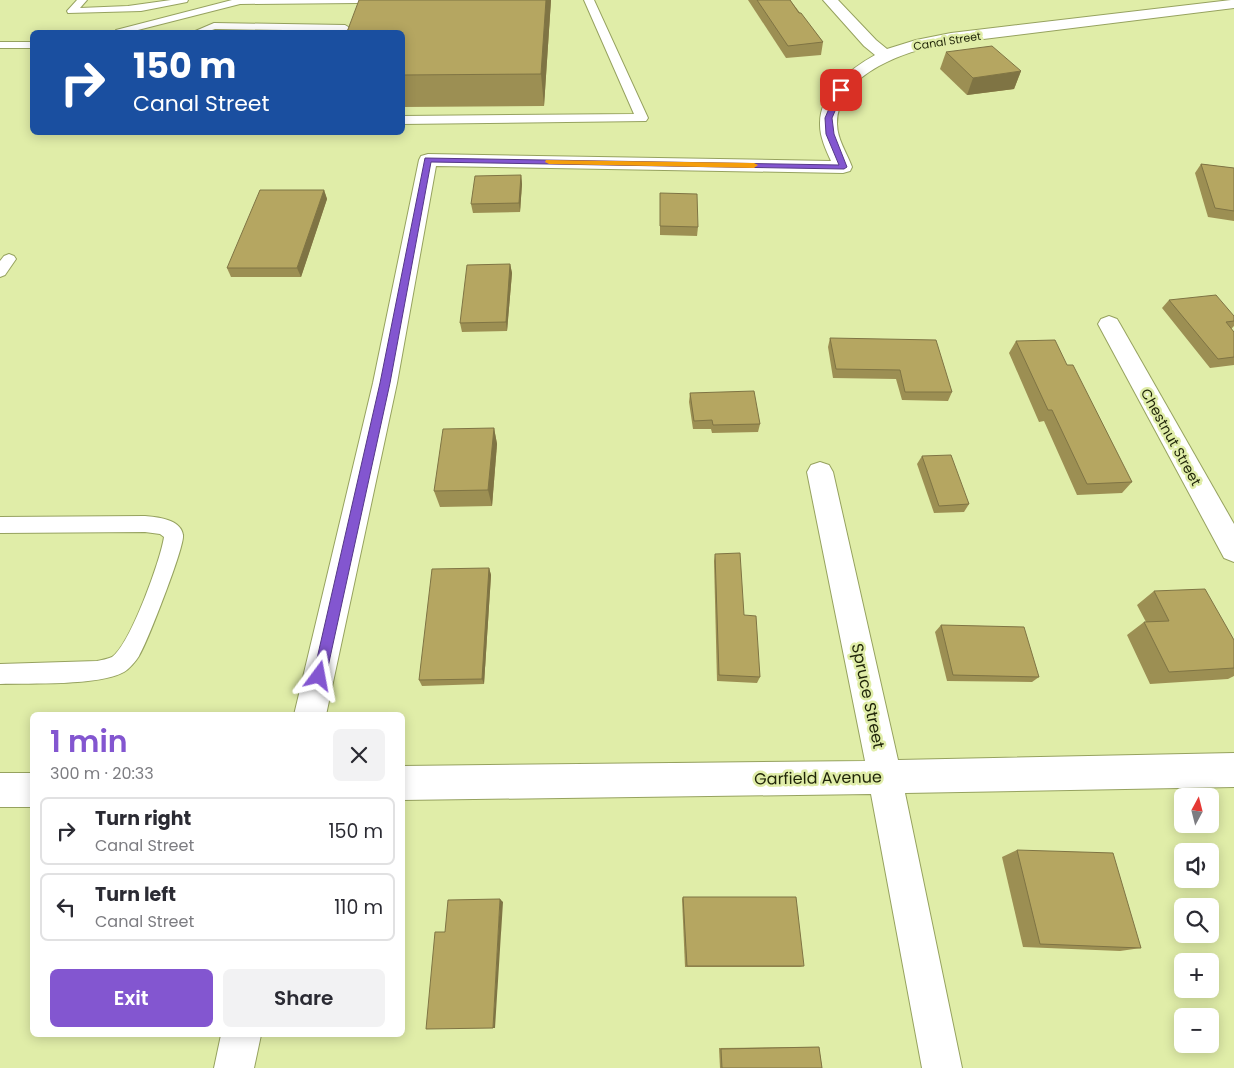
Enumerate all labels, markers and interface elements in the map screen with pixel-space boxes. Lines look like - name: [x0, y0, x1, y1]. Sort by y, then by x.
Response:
- street label: Canal Street: [912, 28, 982, 54]
- text: 150 m: [133, 41, 236, 90]
- icon: right: [50, 50, 115, 115]
- pin: [820, 69, 862, 111]
- icon: arrive: [827, 76, 855, 104]
- text: Canal Street: [133, 88, 270, 119]
- street label: Chestnut Street: [1136, 385, 1206, 489]
- street label: Spruce Street: [846, 641, 890, 751]
- position arrow: [292, 649, 344, 701]
- text: 1 min: [50, 720, 128, 763]
- button: close: [333, 729, 385, 781]
- text: 300 m · 20:33: [50, 762, 154, 785]
- street label: Garfield Avenue: [754, 765, 882, 791]
- north arrow: [1174, 788, 1219, 832]
- map controls: [1174, 788, 1219, 1053]
- text: Turn right: [95, 805, 191, 832]
- icon: right: [52, 817, 80, 845]
- text: 150 m: [328, 818, 383, 845]
- text: Canal Street: [95, 834, 194, 857]
- button: sound: [1174, 843, 1219, 888]
- text: Turn left: [95, 881, 176, 908]
- icon: left: [52, 893, 80, 921]
- text: 110 m: [334, 894, 383, 921]
- button: search: [1174, 898, 1219, 943]
- text: Canal Street: [95, 910, 194, 933]
- button: +: [1174, 953, 1219, 998]
- button: Exit: [50, 969, 213, 1027]
- button: Share: [223, 969, 385, 1027]
- button: −: [1174, 1008, 1219, 1053]

